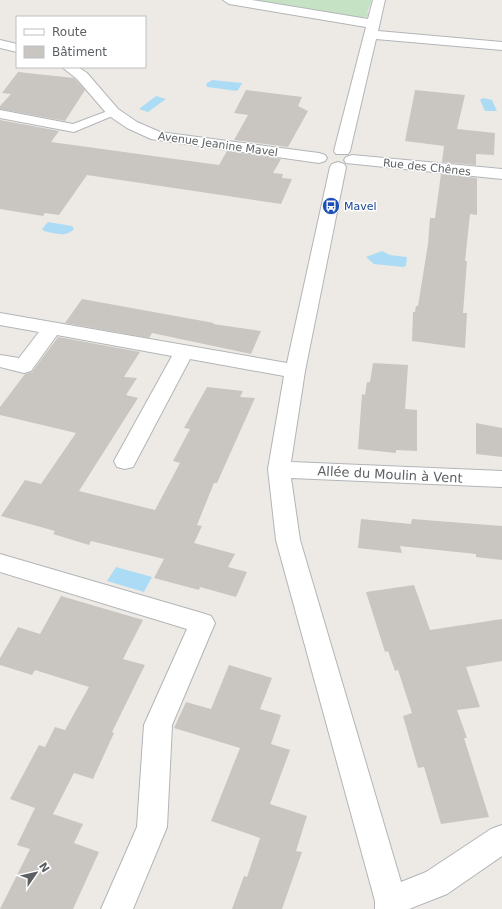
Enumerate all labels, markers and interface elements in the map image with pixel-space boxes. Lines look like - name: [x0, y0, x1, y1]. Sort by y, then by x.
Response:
- legend: [16, 16, 146, 68]
- text: Route: [52, 25, 87, 39]
- text: Bâtiment: [52, 45, 107, 59]
- street label: Avenue Jeanine Mavel: [157, 130, 279, 159]
- street label: Rue des Chênes: [382, 156, 472, 179]
- bus stop icon: Mavel: [321, 196, 341, 216]
- place label: Mavel: [344, 200, 377, 213]
- street label: Allée du Moulin à Vent: [317, 463, 463, 486]
- north arrow: [16, 853, 56, 893]
- text: N: [36, 860, 52, 875]

